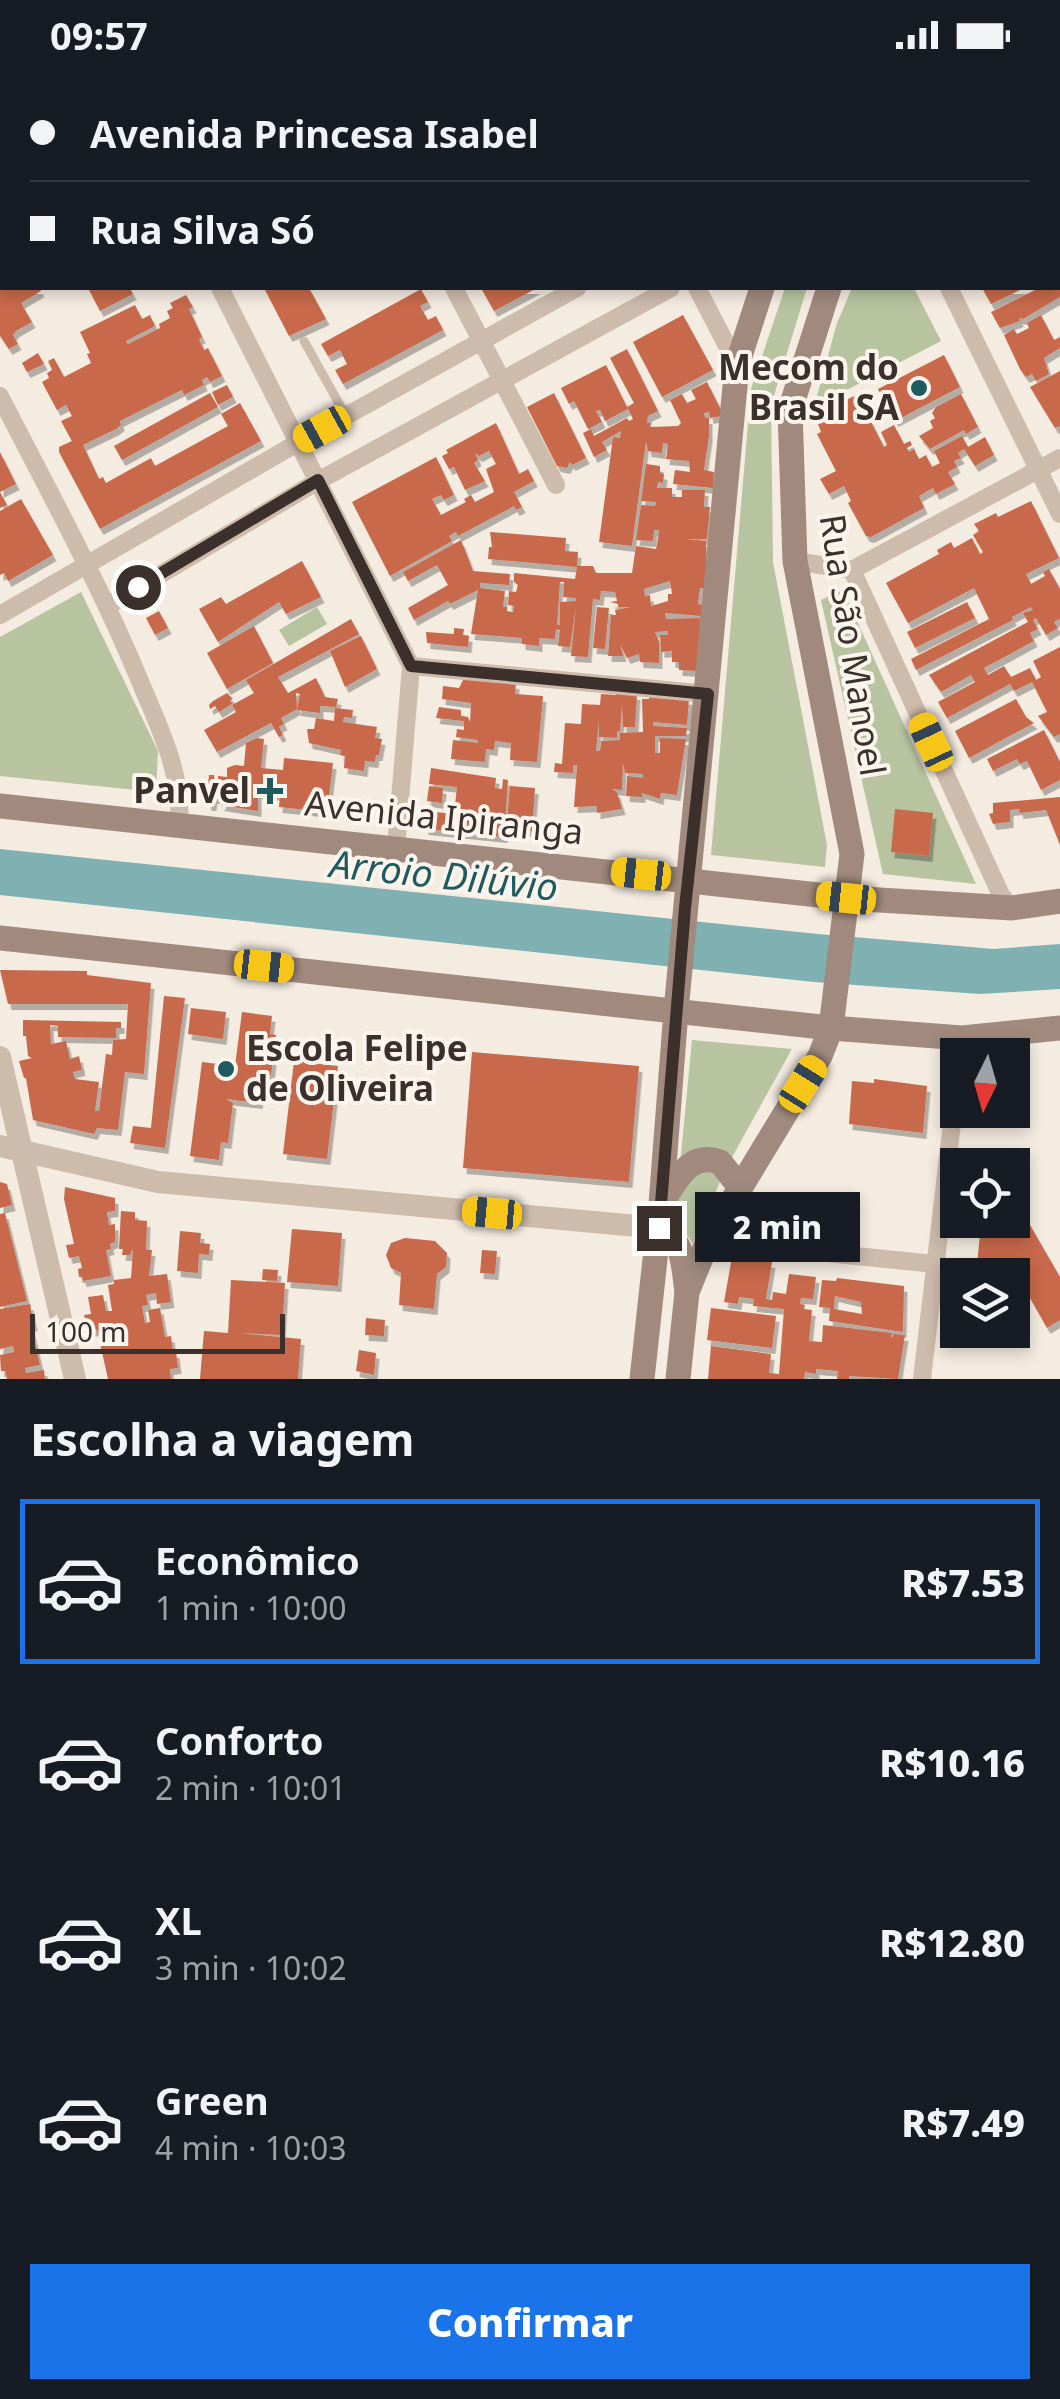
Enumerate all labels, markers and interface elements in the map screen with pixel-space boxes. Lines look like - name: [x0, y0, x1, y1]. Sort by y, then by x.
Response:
- text: 09:57: [50, 9, 148, 61]
- text: Avenida Princesa Isabel: [90, 107, 539, 159]
- text: Rua Silva Só: [90, 203, 315, 255]
- place label: Mecom do Brasil SA: [718, 343, 900, 430]
- marker: Mecom do Brasil SA: [908, 377, 930, 399]
- car: [288, 401, 356, 457]
- street label: Rua São Manoel: [810, 511, 897, 779]
- route start: [116, 565, 161, 610]
- car: [905, 708, 957, 776]
- place label: Panvel: [133, 766, 250, 813]
- street label: Avenida Ipiranga: [303, 779, 586, 854]
- marker: Panvel: [259, 780, 281, 802]
- water label: Arroio Dilúvio: [325, 836, 561, 912]
- car: [610, 856, 672, 892]
- car: [815, 880, 877, 916]
- car: [233, 948, 295, 984]
- place label: Escola Felipe de Oliveira: [246, 1024, 468, 1111]
- north arrow: [940, 1038, 1030, 1128]
- map controls: [940, 1038, 1030, 1348]
- car: [774, 1051, 832, 1117]
- marker: Escola Felipe de Oliveira: [215, 1058, 237, 1080]
- button: locate: [940, 1148, 1030, 1238]
- callout: 2 min: [694, 1193, 859, 1263]
- car: [461, 1195, 523, 1231]
- text: 2 min: [733, 1205, 822, 1248]
- route end: [637, 1206, 682, 1251]
- button: layers: [940, 1258, 1030, 1348]
- scale bar: [30, 1309, 285, 1354]
- text: 100 m: [45, 1312, 127, 1350]
- text: Escolha a viagem: [30, 1408, 414, 1469]
- text: Econômico: [155, 1534, 360, 1586]
- icon: car: [35, 1537, 125, 1627]
- text: R$7.53: [901, 1556, 1025, 1608]
- text: 1 min · 10:00: [155, 1586, 347, 1629]
- text: Conforto: [155, 1714, 324, 1766]
- icon: car: [35, 1717, 125, 1807]
- text: R$10.16: [879, 1736, 1025, 1788]
- text: 2 min · 10:01: [155, 1766, 347, 1809]
- text: XL: [155, 1894, 202, 1946]
- icon: car: [35, 1897, 125, 1987]
- text: R$12.80: [879, 1916, 1025, 1968]
- text: 3 min · 10:02: [155, 1946, 347, 1989]
- text: Green: [155, 2074, 269, 2126]
- icon: car: [35, 2077, 125, 2167]
- text: R$7.49: [901, 2096, 1025, 2148]
- text: 4 min · 10:03: [155, 2126, 347, 2169]
- button: Confirmar: [30, 2264, 1030, 2379]

